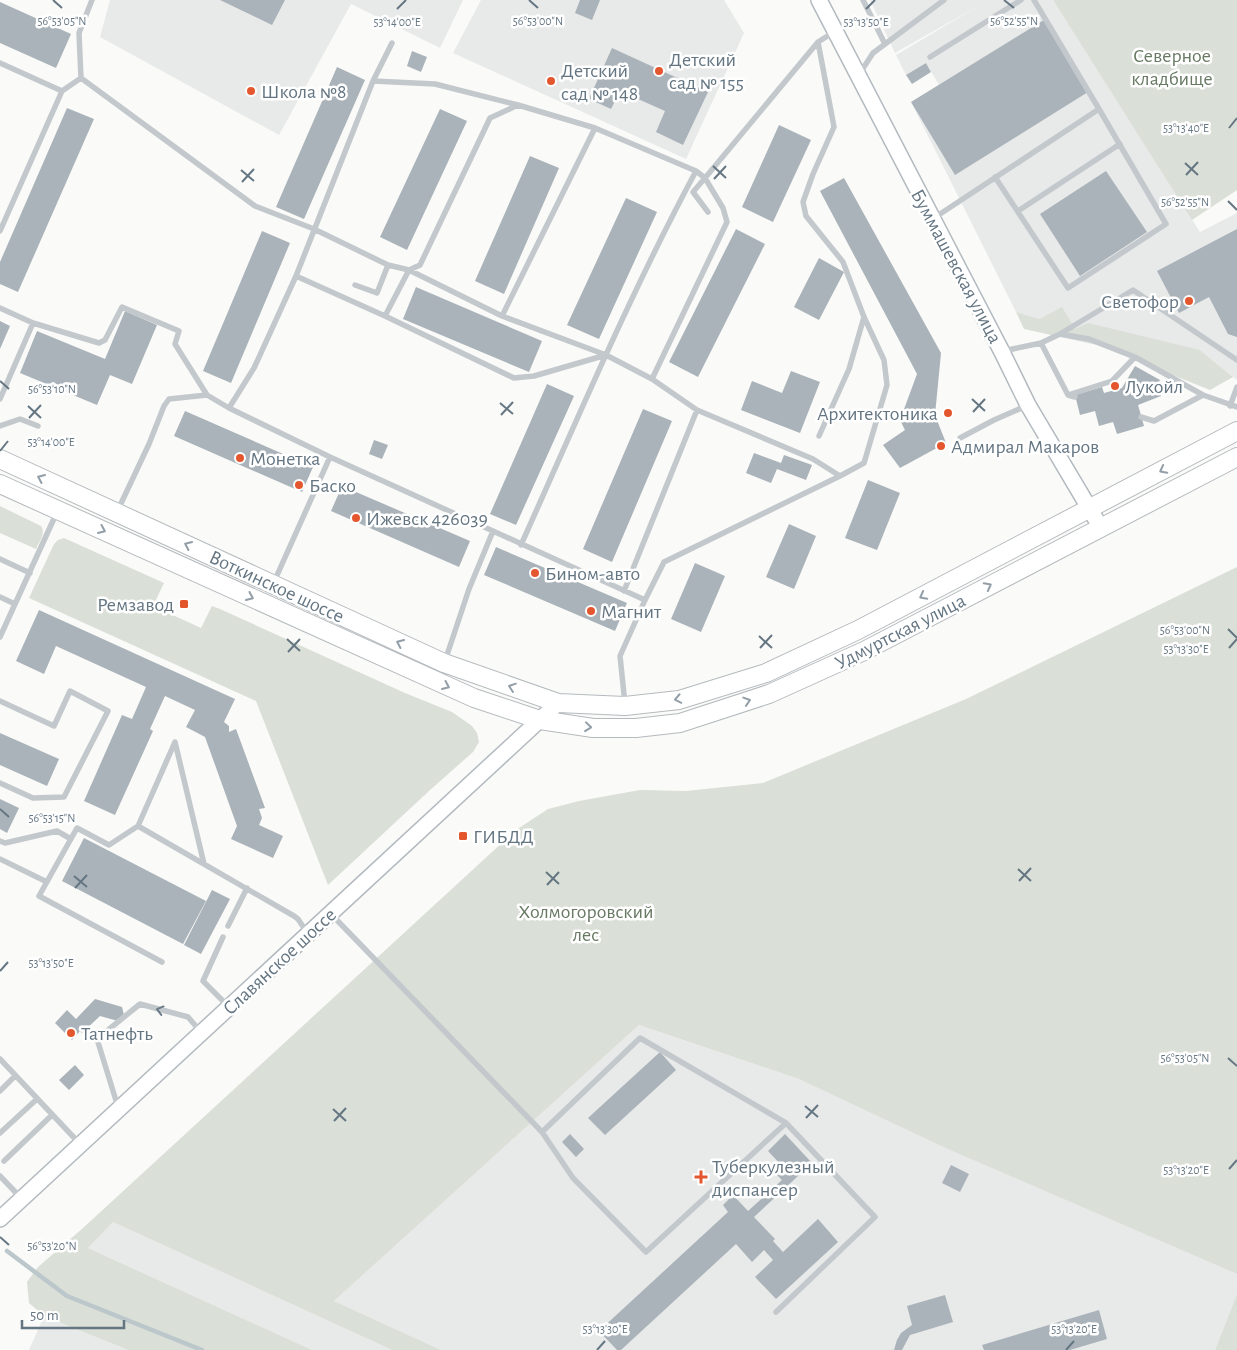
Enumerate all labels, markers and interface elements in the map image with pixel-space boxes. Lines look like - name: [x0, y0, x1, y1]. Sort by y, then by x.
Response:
- text: 56°53'05"N: [37, 15, 87, 27]
- text: 56°53'00"N: [513, 15, 563, 27]
- text: 56°52'55"N: [990, 15, 1038, 27]
- text: 53°14'00"E: [373, 16, 421, 28]
- text: 53°13'50"E: [843, 16, 889, 28]
- park label: Северное кладбище: [1131, 46, 1213, 89]
- place label: Детский сад № 155: [669, 50, 744, 93]
- place label: Детский сад № 148: [561, 61, 638, 104]
- marker: Детский сад № 155: [653, 65, 665, 77]
- marker: Детский сад № 148: [545, 75, 557, 87]
- place label: Школа №8: [261, 82, 347, 102]
- marker: Школа №8: [245, 85, 257, 97]
- text: 53°13'40"E: [1163, 122, 1209, 134]
- street label: Буммашевская улица: [907, 186, 1005, 347]
- text: 56°52'55"N: [1161, 196, 1209, 208]
- place label: Светофор: [1101, 292, 1179, 312]
- marker: Светофор: [1183, 295, 1195, 307]
- place label: Лукойл: [1125, 377, 1183, 397]
- marker: Лукойл: [1109, 380, 1121, 392]
- text: 56°53'10"N: [28, 383, 76, 395]
- place label: Архитектоника: [817, 404, 938, 424]
- marker: Архитектоника: [942, 407, 954, 419]
- text: 53°14'00"E: [27, 436, 75, 448]
- place label: Адмирал Макаров: [951, 437, 1099, 457]
- marker: Адмирал Макаров: [935, 440, 947, 452]
- place label: Монетка: [250, 449, 320, 469]
- marker: Монетка: [234, 452, 246, 464]
- one-way arrow: [1159, 464, 1168, 474]
- one-way arrow: [37, 473, 46, 484]
- place label: Баско: [309, 476, 356, 496]
- marker: Баско: [293, 479, 305, 491]
- place label: Ижевск 426039: [366, 509, 488, 529]
- marker: Ижевск 426039: [350, 512, 362, 524]
- one-way arrow: [97, 523, 106, 534]
- one-way arrow: [184, 541, 193, 552]
- street label: Воткинское шоссе: [206, 547, 347, 627]
- place label: Бином-авто: [545, 564, 640, 584]
- marker: Бином-авто: [529, 567, 541, 579]
- one-way arrow: [983, 582, 992, 592]
- one-way arrow: [245, 590, 254, 601]
- street label: Удмуртская улица: [832, 590, 969, 673]
- one-way arrow: [920, 590, 929, 600]
- place label: Ремзавод: [97, 595, 174, 615]
- marker: Ремзавод: [178, 598, 190, 610]
- place label: Магнит: [601, 602, 662, 622]
- marker: Магнит: [585, 605, 597, 617]
- text: 56°53'00"N: [1160, 624, 1210, 636]
- one-way arrow: [396, 638, 405, 649]
- text: 53°13'30"E: [1164, 643, 1209, 655]
- one-way arrow: [441, 679, 450, 690]
- one-way arrow: [508, 683, 517, 693]
- one-way arrow: [673, 694, 682, 704]
- one-way arrow: [742, 697, 751, 707]
- one-way arrow: [584, 721, 592, 732]
- text: 56°53'15"N: [29, 812, 75, 824]
- place label: ГИБДД: [473, 827, 534, 847]
- marker: ГИБДД: [457, 830, 469, 842]
- park label: Холмогоровский лес: [519, 902, 654, 945]
- street label: Славянское шоссе: [219, 904, 340, 1019]
- text: 53°13'50"E: [28, 957, 74, 969]
- one-way arrow: [156, 1005, 165, 1016]
- place label: Татнефть: [81, 1024, 153, 1044]
- marker: Татнефть: [65, 1027, 77, 1039]
- text: 56°53'05"N: [1160, 1052, 1210, 1064]
- place label: Туберкулезный диспансер: [712, 1157, 835, 1200]
- text: 53°13'20"E: [1163, 1164, 1209, 1176]
- marker: Туберкулезный диспансер: [694, 1170, 708, 1184]
- text: 56°53'20"N: [27, 1240, 77, 1252]
- scale bar: [22, 1298, 125, 1330]
- text: 50 m: [30, 1308, 59, 1323]
- text: 53°13'30"E: [583, 1323, 628, 1335]
- text: 53°13'20"E: [1051, 1323, 1097, 1335]

